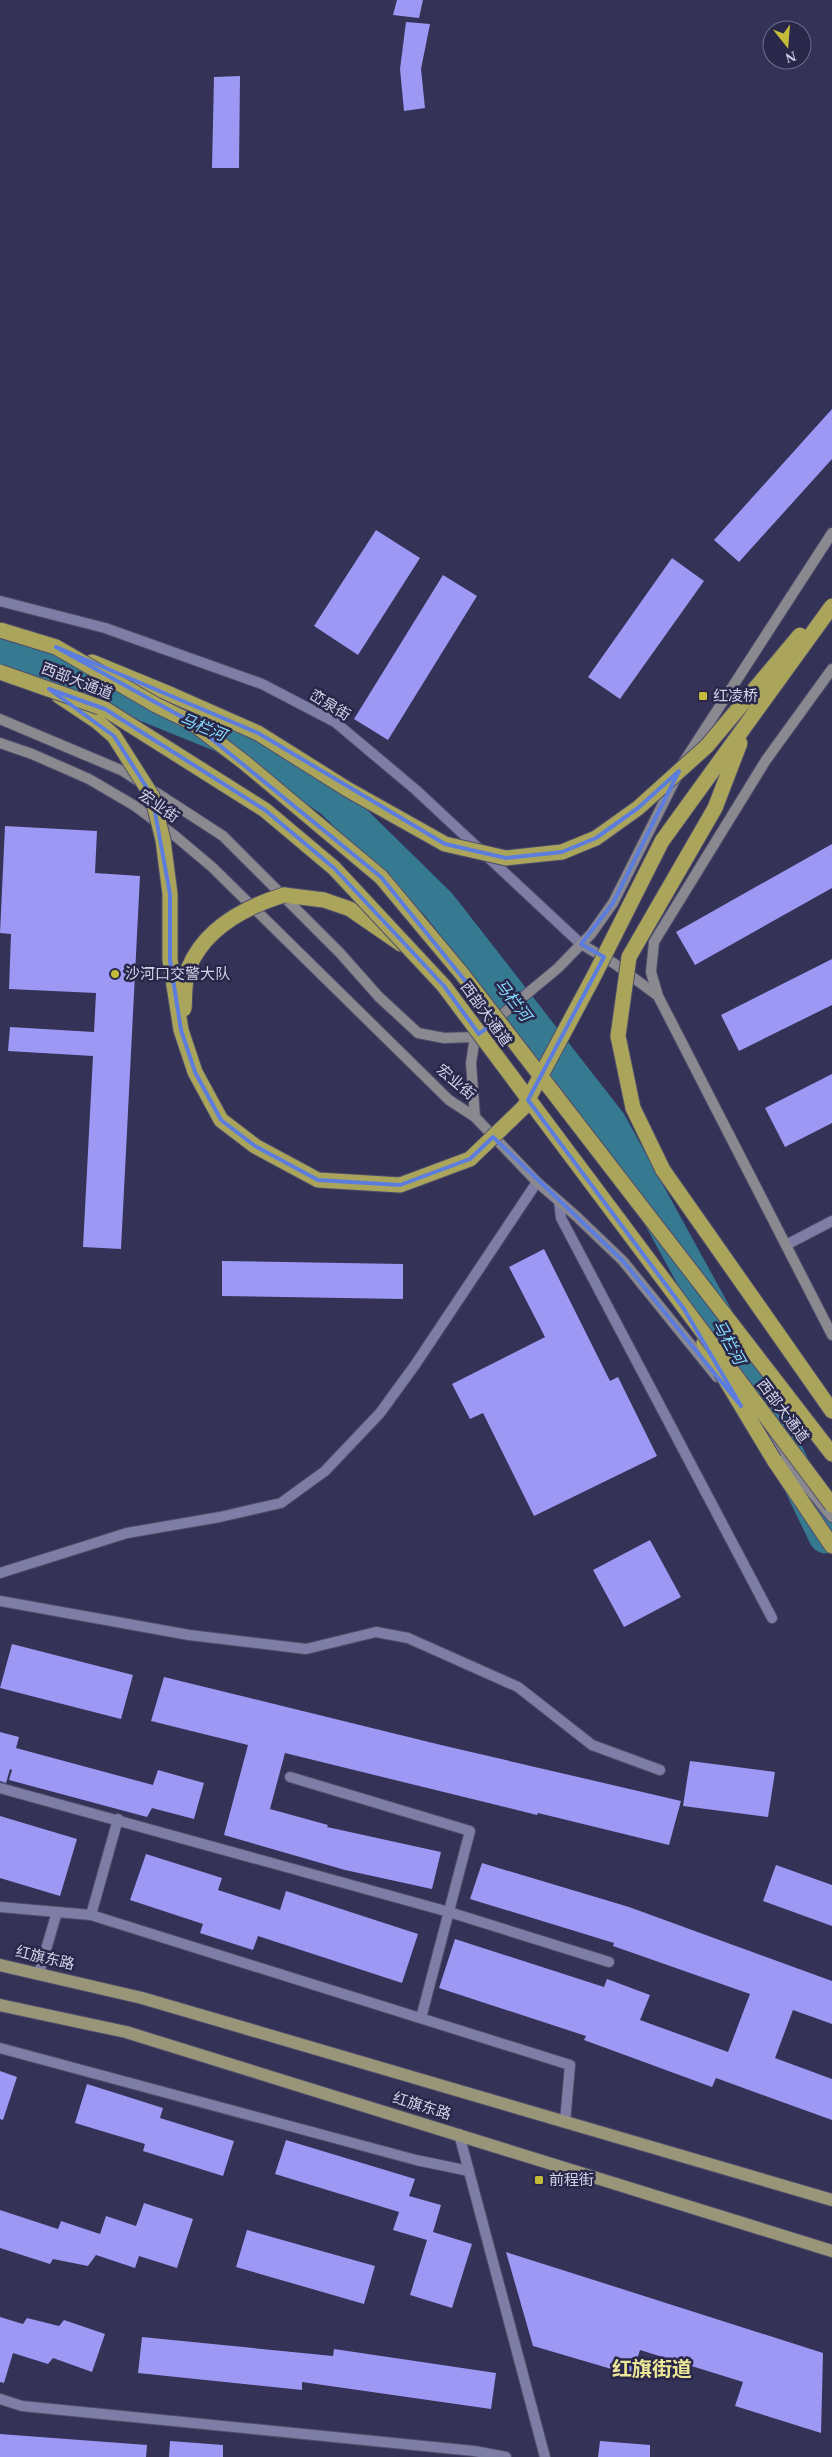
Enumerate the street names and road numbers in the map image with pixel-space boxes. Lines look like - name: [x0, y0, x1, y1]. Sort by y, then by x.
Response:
- street label: 西部大通道: [39, 660, 115, 702]
- street label: 峦泉街: [307, 687, 353, 723]
- street label: 宏业街: [136, 787, 182, 825]
- street label: 西部大通道: [457, 979, 515, 1049]
- street label: 宏业街: [434, 1061, 478, 1103]
- street label: 西部大通道: [754, 1376, 812, 1446]
- street label: 红旗东路: [14, 1943, 76, 1973]
- street label: 红旗东路: [391, 2090, 453, 2122]

